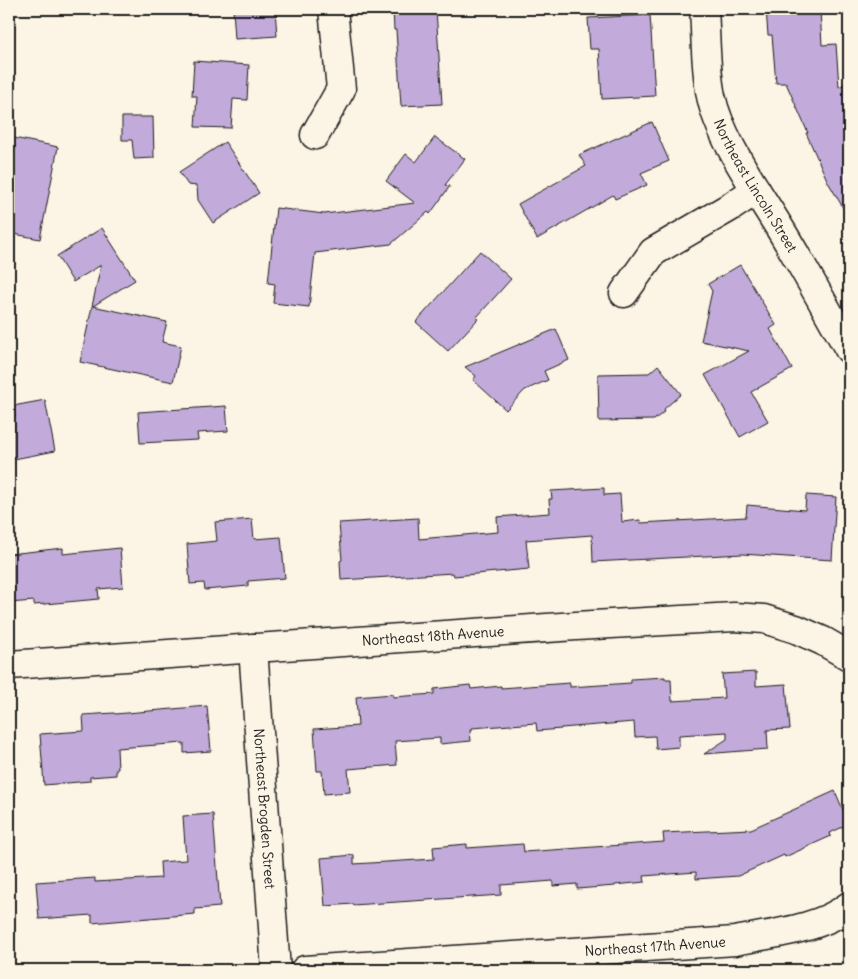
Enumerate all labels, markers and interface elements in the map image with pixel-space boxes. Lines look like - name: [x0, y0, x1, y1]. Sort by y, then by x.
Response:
- street label: Northeast Lincoln Street: [710, 116, 801, 256]
- street label: Northeast 18th Avenue: [361, 622, 505, 650]
- street label: Northeast Brogden Street: [250, 728, 279, 890]
- street label: Northeast 17th Avenue: [584, 933, 726, 960]

